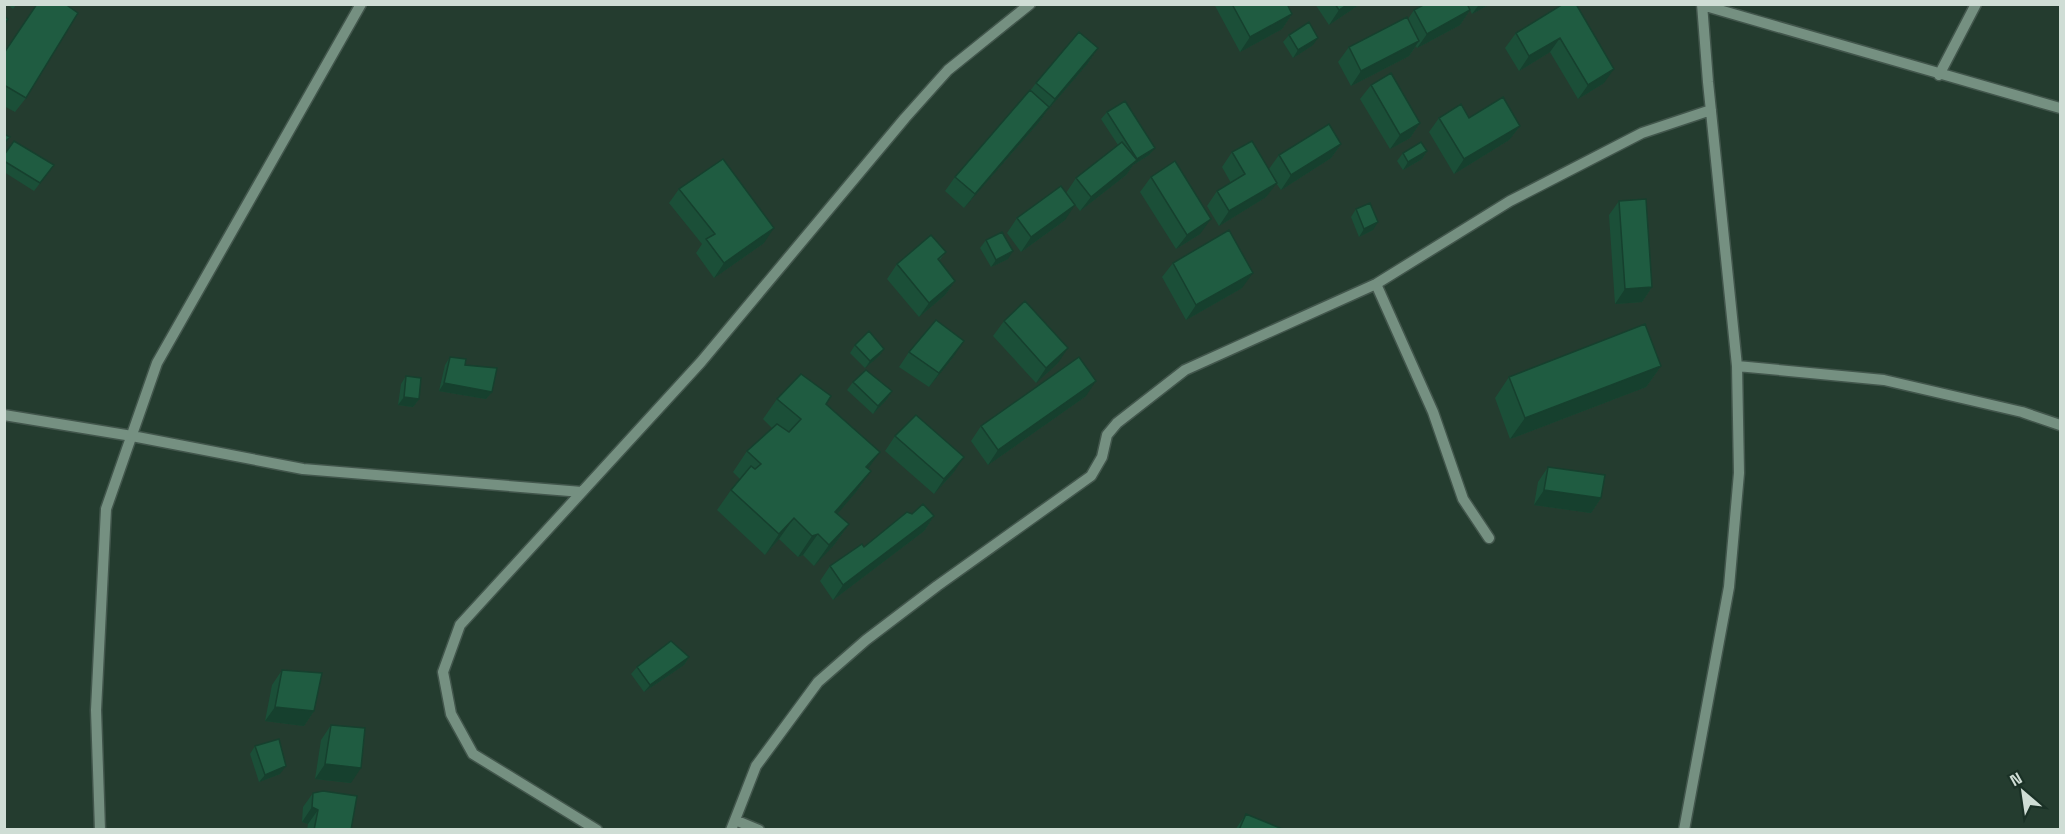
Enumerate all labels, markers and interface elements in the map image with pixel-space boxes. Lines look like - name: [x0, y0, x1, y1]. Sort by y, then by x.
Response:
- north arrow: [1993, 762, 2053, 822]
- text: N: [2006, 768, 2026, 791]

